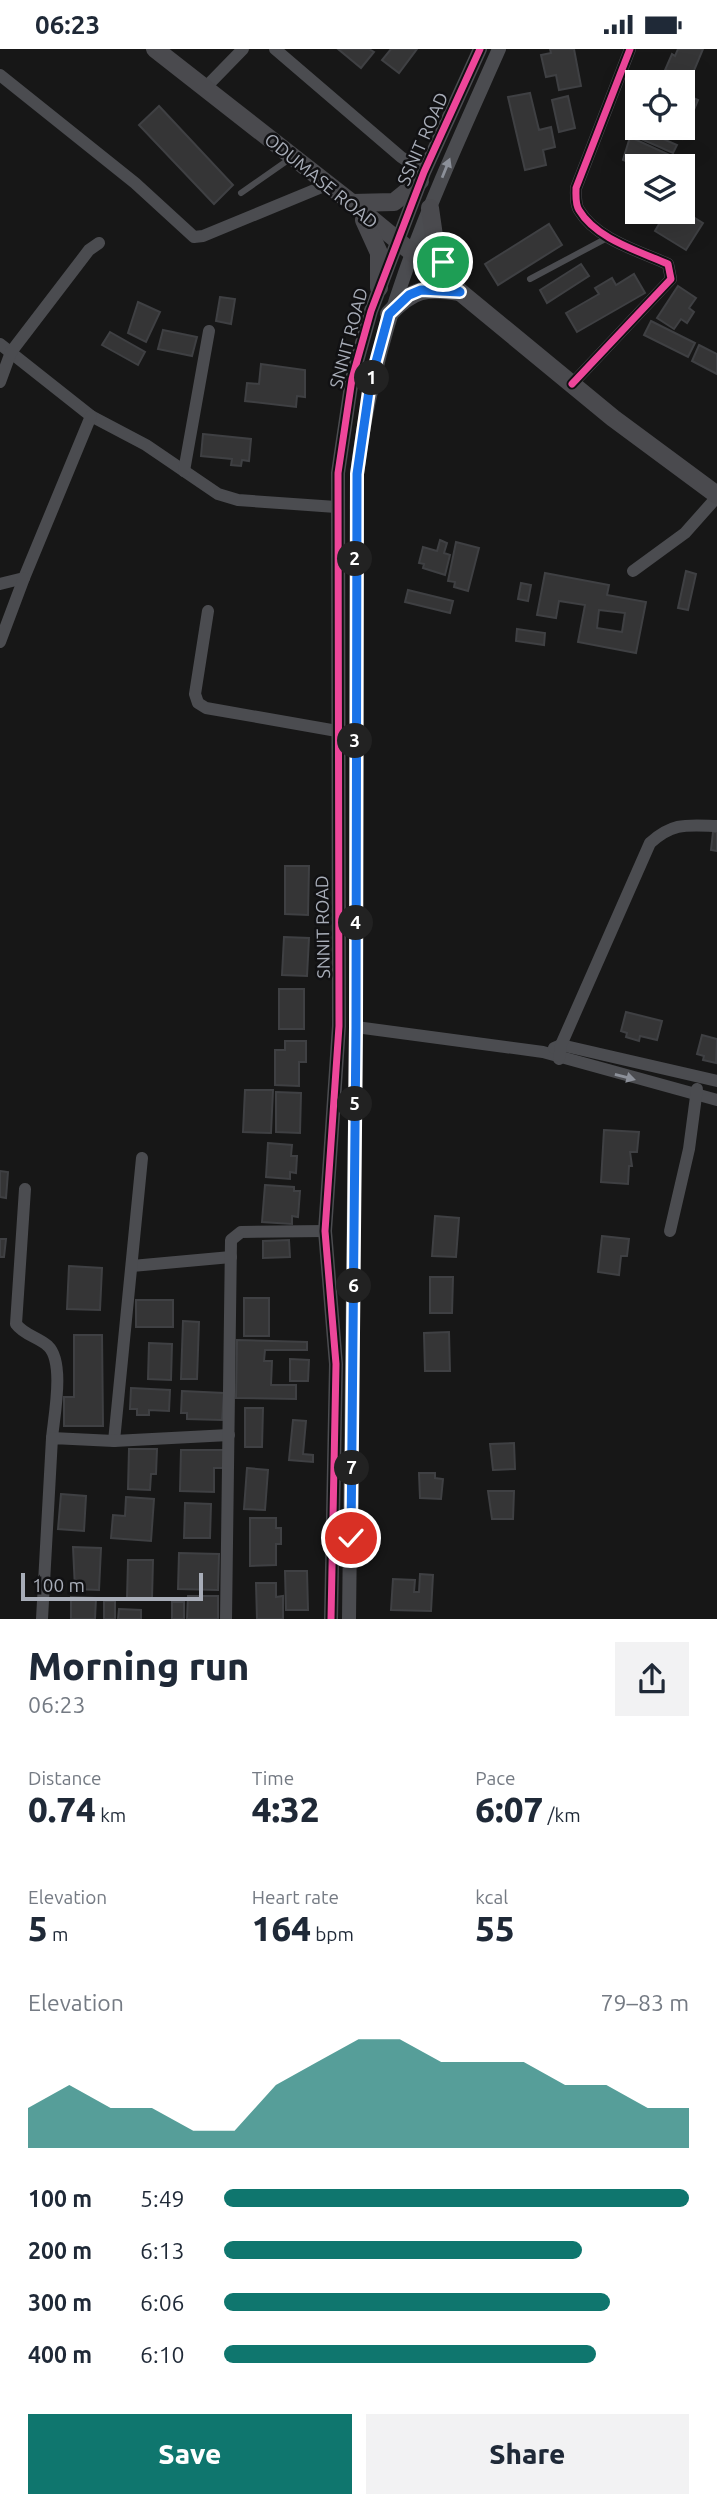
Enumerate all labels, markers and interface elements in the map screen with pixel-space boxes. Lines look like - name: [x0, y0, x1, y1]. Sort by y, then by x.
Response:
- text: 06:23: [35, 10, 100, 39]
- map controls: [625, 70, 695, 224]
- button: locate: [625, 70, 695, 140]
- street label: SSNIT ROAD: [393, 89, 452, 188]
- street label: ODUMASE ROAD: [261, 129, 382, 232]
- button: layers: [625, 154, 695, 224]
- one-way arrow: [441, 157, 452, 178]
- pin: [413, 232, 473, 292]
- icon: arrive: [424, 243, 462, 281]
- street label: SNNIT ROAD: [325, 285, 371, 390]
- pin: 1: [354, 361, 390, 395]
- text: 1: [366, 366, 377, 388]
- pin: 2: [338, 541, 372, 577]
- text: 2: [349, 547, 360, 569]
- pin: 3: [338, 723, 372, 759]
- text: 3: [349, 729, 360, 751]
- street label: SNNIT ROAD: [311, 875, 333, 979]
- pin: 4: [338, 905, 374, 941]
- text: 4: [350, 911, 361, 933]
- one-way arrow: [614, 1072, 636, 1083]
- pin: 5: [338, 1087, 372, 1121]
- text: 5: [349, 1092, 360, 1114]
- pin: 6: [336, 1269, 372, 1303]
- text: 6: [348, 1274, 359, 1296]
- pin: 7: [334, 1451, 370, 1485]
- text: 7: [346, 1456, 357, 1478]
- pin: [321, 1508, 381, 1568]
- icon: check: [332, 1519, 370, 1557]
- scale bar: [21, 1570, 203, 1602]
- text: 100 m: [32, 1574, 85, 1596]
- button: share: [615, 1642, 689, 1716]
- text: Morning run: [28, 1645, 249, 1687]
- text: 06:23: [28, 1692, 86, 1717]
- text: Distance: [28, 1767, 102, 1789]
- text: Time: [252, 1767, 294, 1789]
- text: Pace: [475, 1767, 516, 1789]
- text: 0.74: [28, 1789, 96, 1829]
- text: 4:32: [252, 1789, 320, 1829]
- text: 6:07: [475, 1789, 543, 1829]
- text: km: [96, 1804, 126, 1826]
- text: /km: [543, 1804, 581, 1826]
- text: Elevation: [28, 1886, 107, 1908]
- text: Heart rate: [252, 1886, 339, 1908]
- text: kcal: [475, 1886, 508, 1908]
- text: 5: [28, 1908, 48, 1948]
- text: 164: [252, 1908, 311, 1948]
- text: 55: [475, 1908, 515, 1948]
- text: m: [48, 1923, 69, 1945]
- text: bpm: [311, 1923, 354, 1945]
- text: Elevation: [28, 1990, 124, 2015]
- text: 79–83 m: [601, 1990, 689, 2015]
- text: 100 m: [28, 2186, 92, 2211]
- text: 5:49: [140, 2186, 185, 2211]
- text: 200 m: [28, 2238, 92, 2263]
- text: 6:13: [140, 2238, 185, 2263]
- text: 300 m: [28, 2290, 92, 2315]
- text: 6:06: [140, 2290, 185, 2315]
- text: 400 m: [28, 2342, 92, 2367]
- text: 6:10: [140, 2342, 185, 2367]
- button: Save: [28, 2414, 352, 2494]
- button: Share: [366, 2414, 689, 2494]

